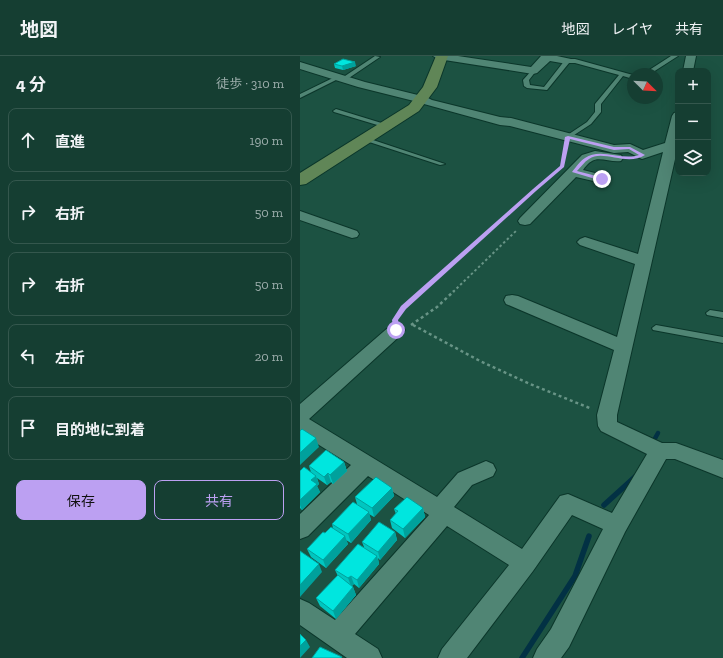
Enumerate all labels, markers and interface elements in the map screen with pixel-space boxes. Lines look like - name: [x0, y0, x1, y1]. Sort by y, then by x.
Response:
- text: 地図: [20, 18, 58, 41]
- text: 地図: [561, 21, 589, 38]
- text: レイヤ: [611, 21, 653, 38]
- text: 共有: [675, 21, 703, 38]
- north arrow: [627, 68, 663, 104]
- map controls: [675, 68, 711, 176]
- button: +: [675, 68, 711, 104]
- text: 4 分: [16, 74, 46, 94]
- text: 徒歩 · 310 m: [216, 76, 284, 91]
- button: −: [675, 104, 711, 140]
- icon: ahead: [17, 129, 39, 151]
- text: 直進: [55, 133, 85, 151]
- text: 190 m: [249, 133, 283, 148]
- button: layers: [675, 140, 711, 176]
- route end: [593, 170, 611, 188]
- icon: right: [17, 201, 39, 223]
- text: 右折: [55, 205, 85, 223]
- text: 50 m: [255, 205, 283, 220]
- icon: right: [17, 273, 39, 295]
- text: 右折: [55, 277, 85, 295]
- text: 50 m: [255, 277, 283, 292]
- route start: [387, 321, 405, 339]
- icon: left: [17, 345, 39, 367]
- text: 左折: [55, 349, 85, 367]
- text: 20 m: [255, 349, 283, 364]
- icon: arrive: [17, 417, 39, 439]
- text: 目的地に到着: [55, 421, 145, 439]
- button: 保存: [16, 480, 146, 520]
- button: 共有: [154, 480, 284, 520]

